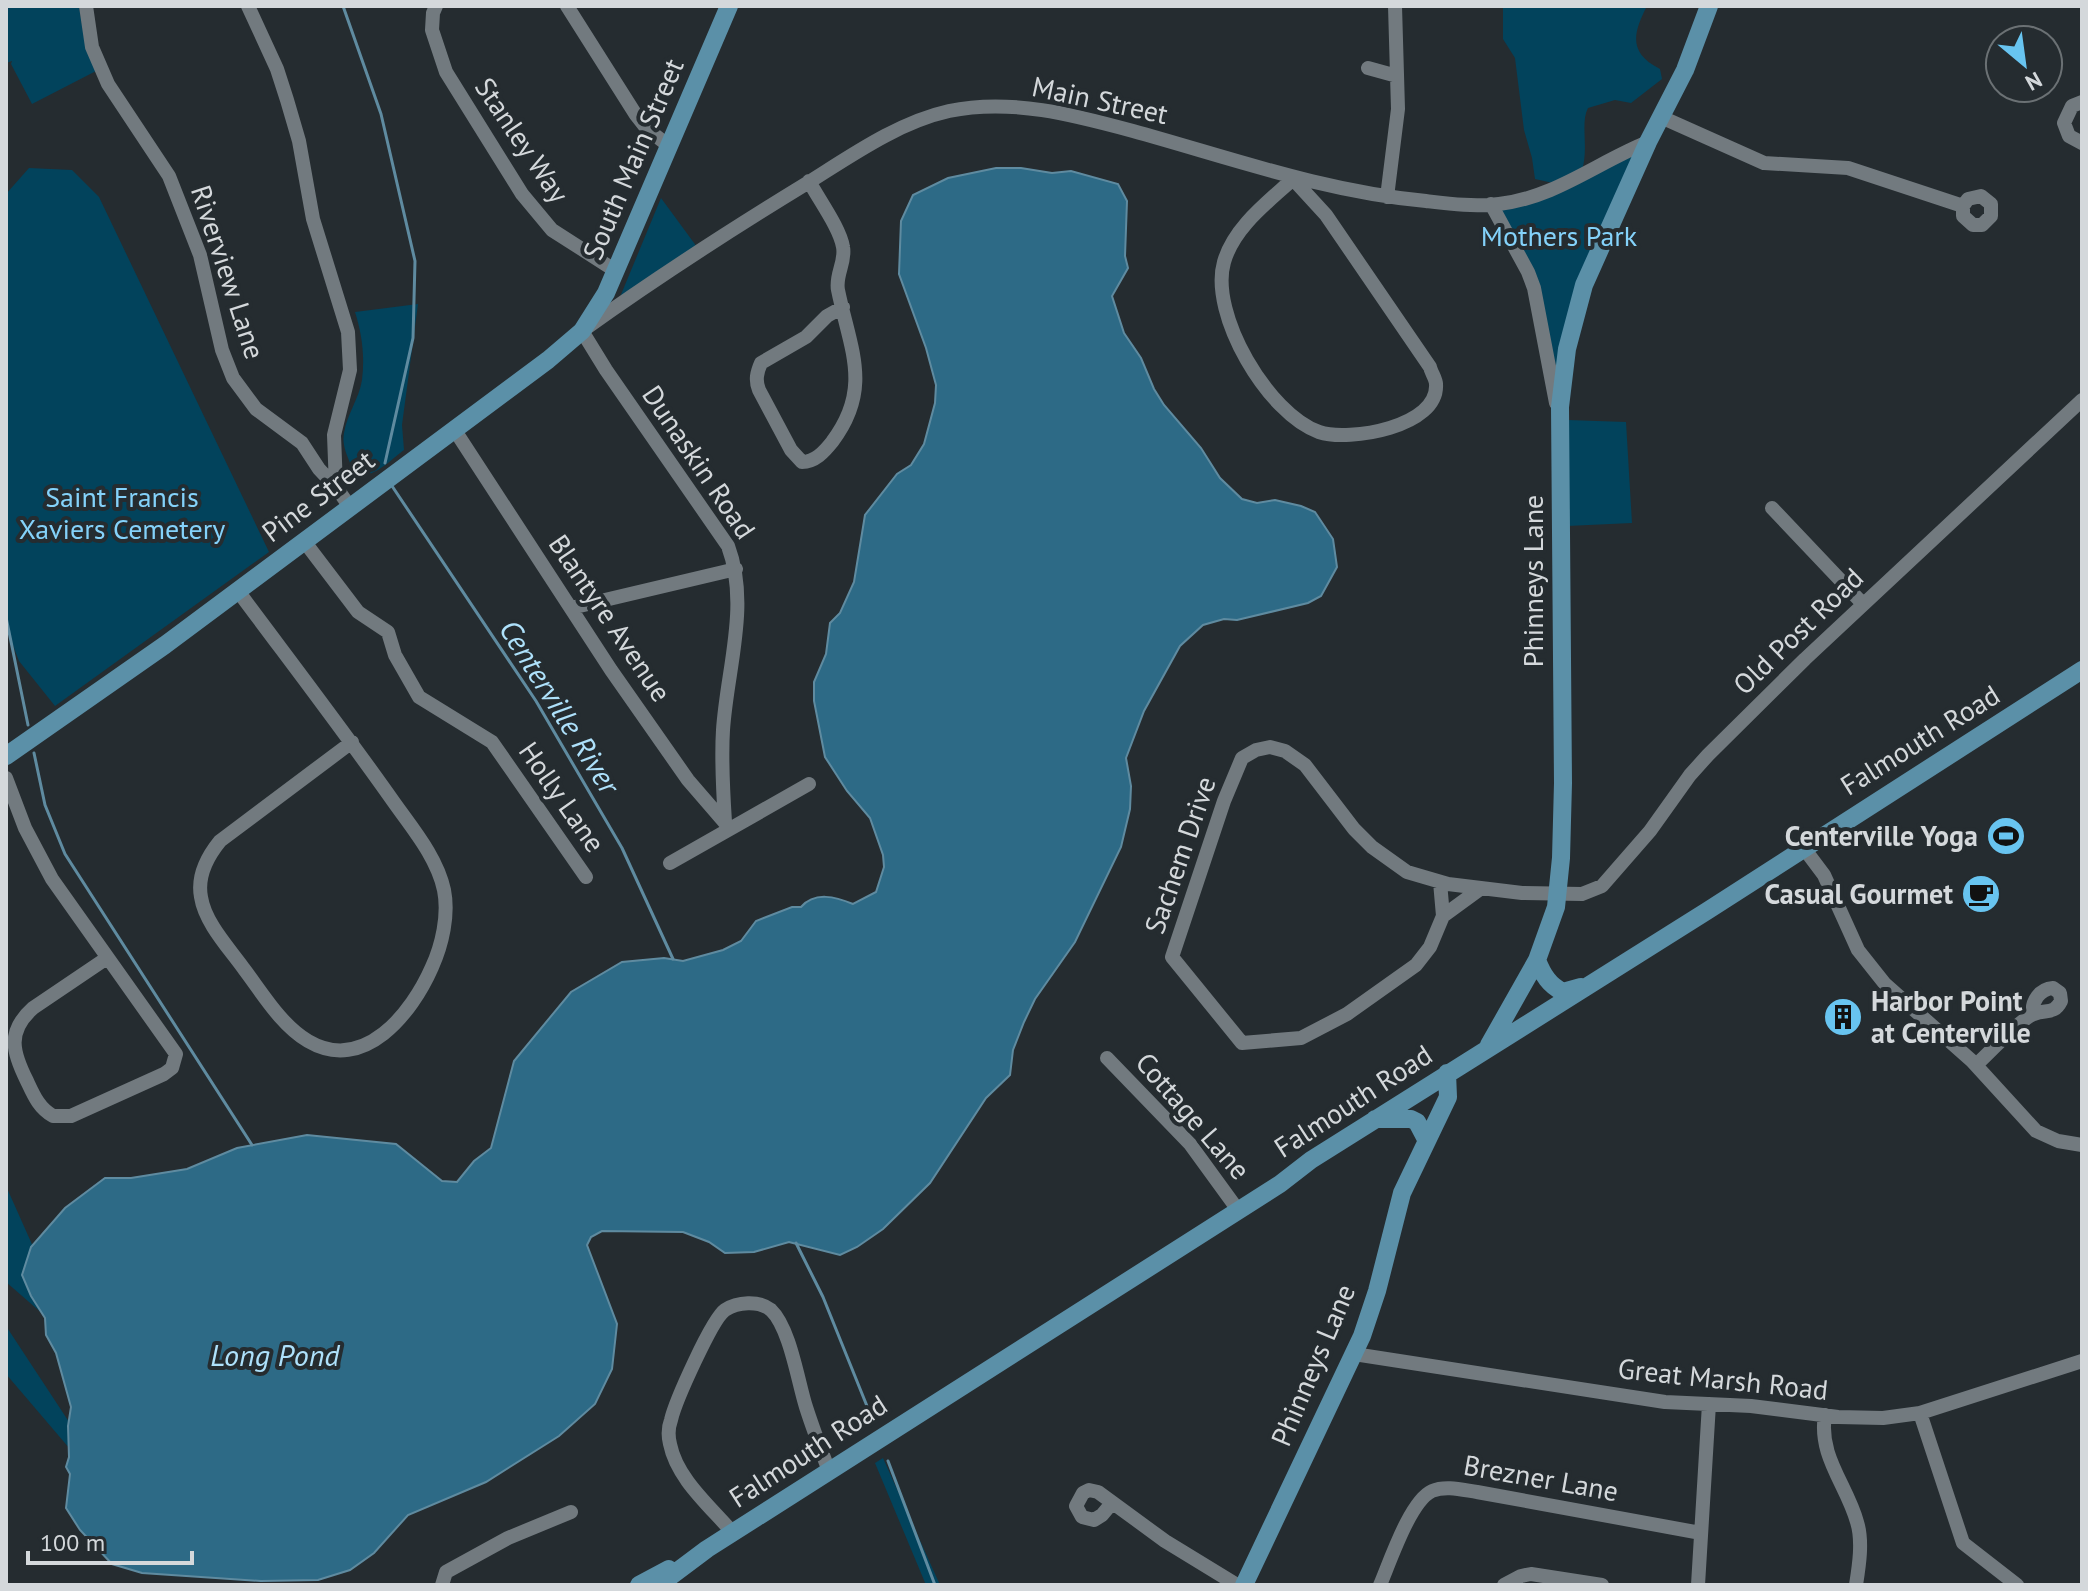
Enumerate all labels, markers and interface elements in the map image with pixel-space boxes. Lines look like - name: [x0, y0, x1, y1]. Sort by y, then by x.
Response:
- north arrow: [1984, 24, 2064, 104]
- street label: South Main Street: [573, 52, 692, 265]
- text: N: [2021, 66, 2047, 97]
- street label: Main Street: [1029, 67, 1172, 132]
- street label: Stanley Way: [467, 70, 578, 209]
- street label: Riverview Lane: [183, 180, 274, 364]
- park label: Mothers Park: [1481, 217, 1638, 254]
- street label: Dunaskin Road: [634, 378, 764, 546]
- street label: Pine Street: [254, 441, 382, 550]
- park label: Saint Francis Xaviers Cemetery: [19, 478, 225, 547]
- street label: Phinneys Lane: [1514, 495, 1551, 667]
- street label: Blantyre Avenue: [541, 527, 680, 709]
- street label: Old Post Road: [1725, 559, 1871, 702]
- water label: Centerville River: [491, 612, 630, 802]
- street label: Falmouth Road: [1833, 676, 2006, 803]
- street label: Holly Lane: [511, 734, 614, 859]
- street label: Sachem Drive: [1135, 771, 1224, 938]
- sports icon: Centerville Yoga: [1985, 815, 2027, 857]
- place label: Centerville Yoga: [1785, 817, 1978, 854]
- cafe icon: Casual Gourmet: [1960, 873, 2002, 915]
- place label: Casual Gourmet: [1765, 875, 1953, 912]
- place label: Harbor Point at Centerville: [1871, 982, 2031, 1051]
- building icon: Harbor Point at Centerville: [1822, 996, 1864, 1038]
- street label: Falmouth Road: [1267, 1036, 1439, 1165]
- street label: Cottage Lane: [1128, 1044, 1259, 1187]
- street label: Phinneys Lane: [1262, 1278, 1363, 1451]
- water label: Long Pond: [210, 1335, 340, 1374]
- street label: Great Marsh Road: [1616, 1349, 1830, 1408]
- street label: Falmouth Road: [722, 1386, 894, 1515]
- street label: Brezner Lane: [1461, 1446, 1621, 1509]
- scale bar: [28, 1515, 192, 1565]
- text: 100 m: [40, 1527, 105, 1558]

